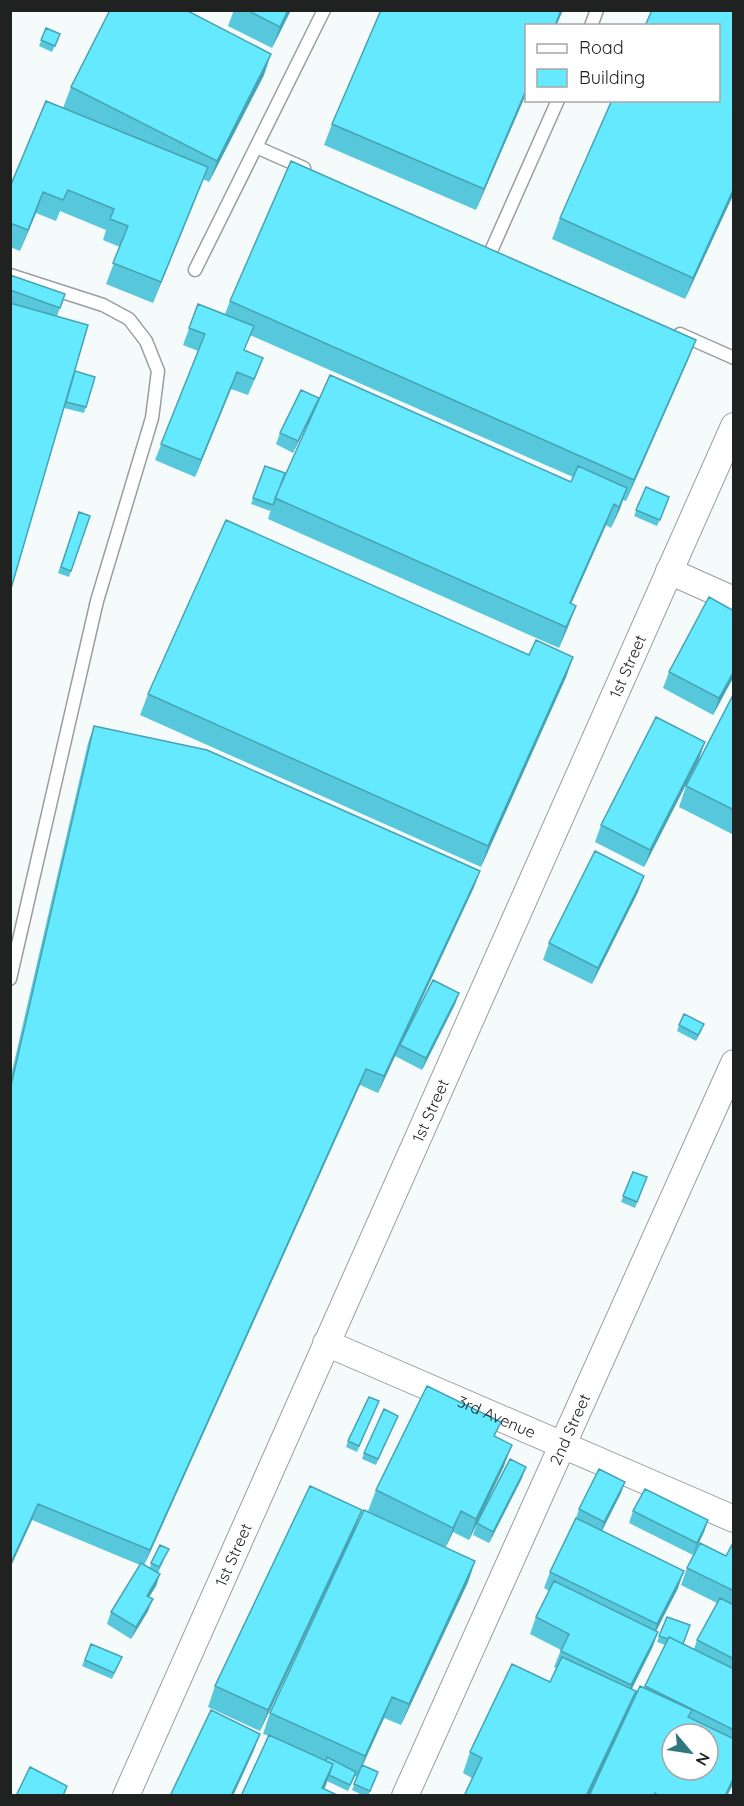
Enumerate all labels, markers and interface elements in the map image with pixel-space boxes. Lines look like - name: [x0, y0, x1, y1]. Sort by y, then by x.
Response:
- legend: [525, 24, 720, 102]
- text: Road: [579, 36, 624, 59]
- text: Building: [579, 66, 645, 89]
- street label: 1st Street: [605, 632, 650, 701]
- street label: 1st Street: [407, 1076, 453, 1145]
- street label: 2nd Street: [545, 1390, 594, 1468]
- street label: 3rd Avenue: [455, 1391, 539, 1442]
- street label: 1st Street: [210, 1520, 256, 1589]
- north arrow: [660, 1722, 720, 1782]
- text: N: [692, 1749, 715, 1769]

